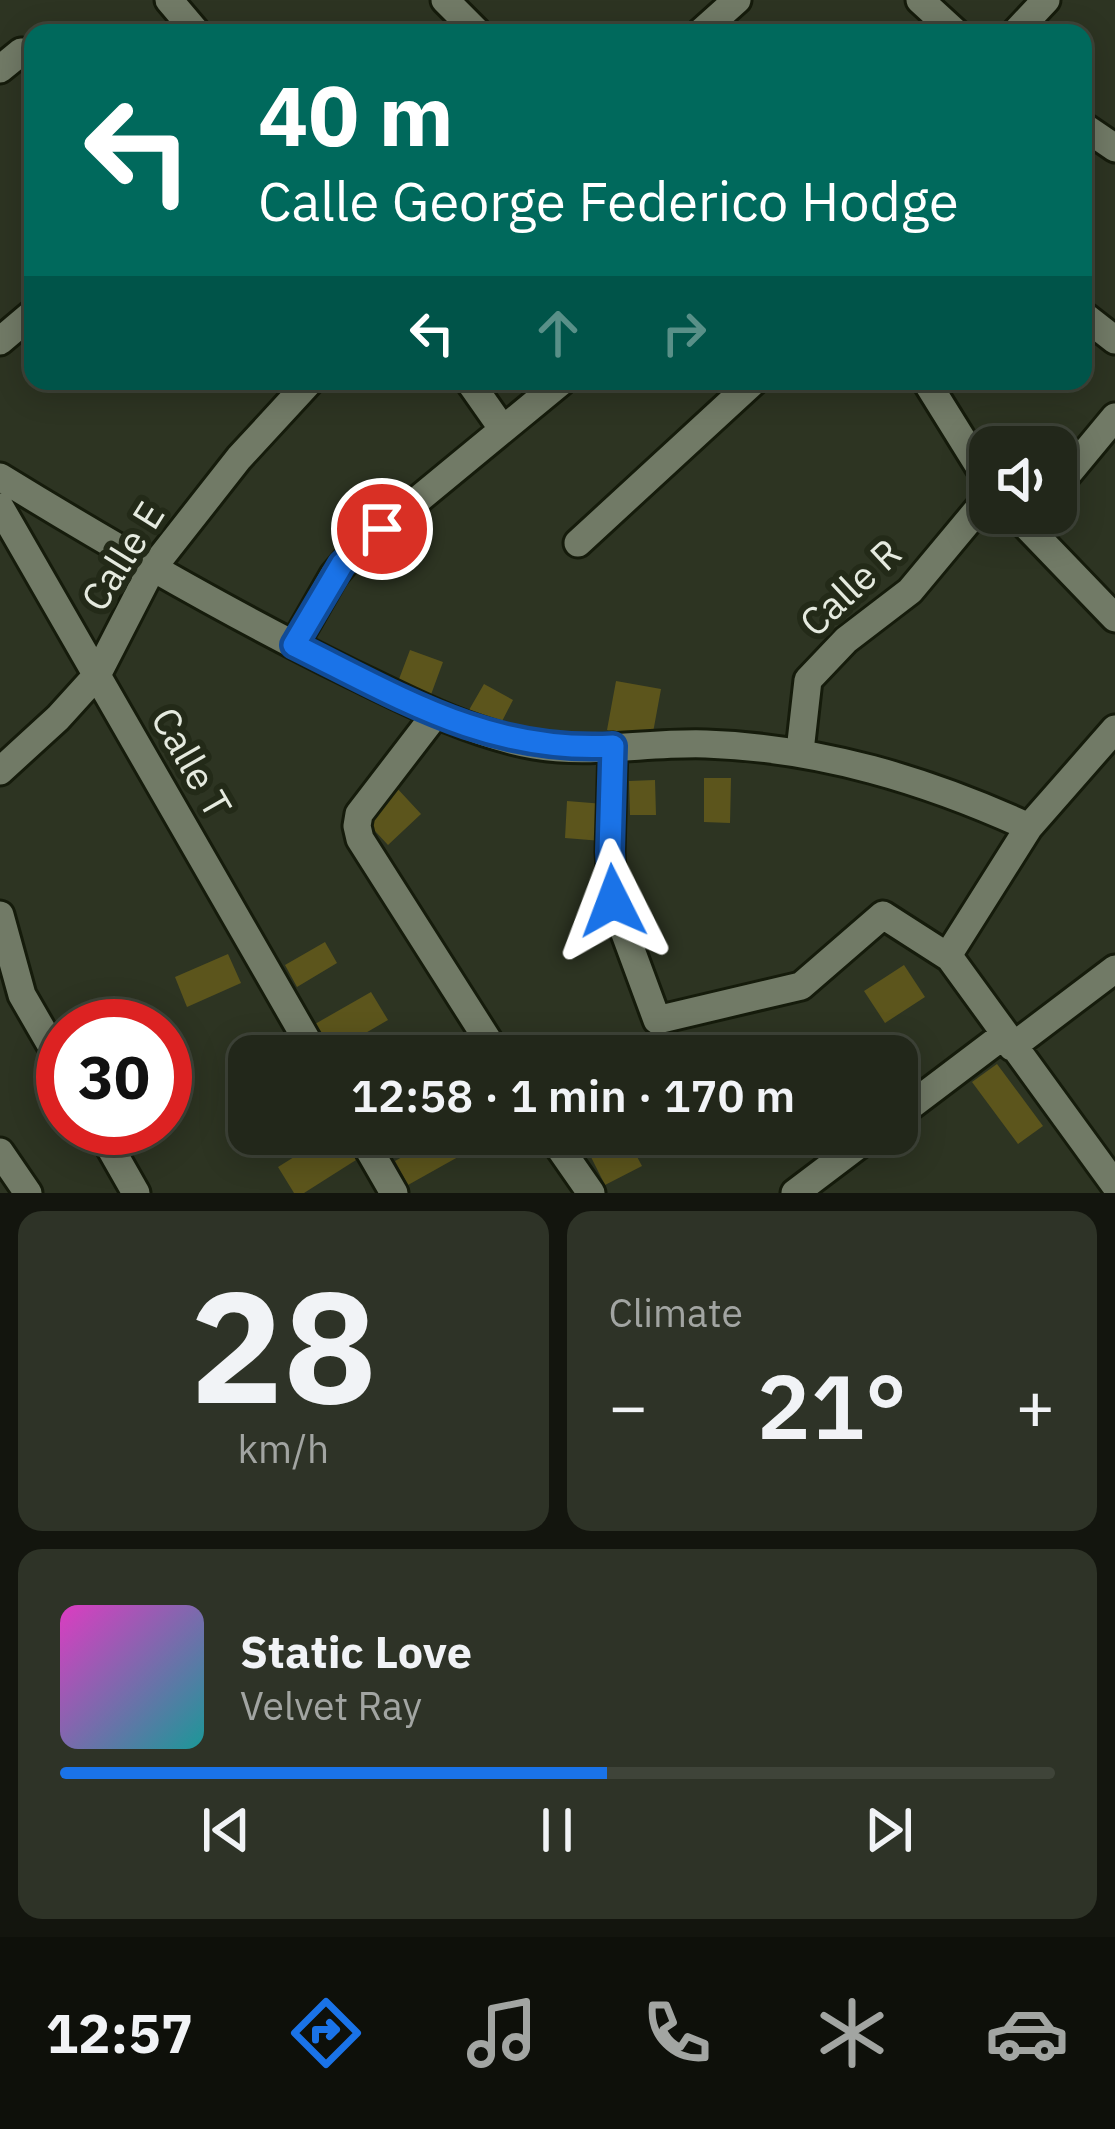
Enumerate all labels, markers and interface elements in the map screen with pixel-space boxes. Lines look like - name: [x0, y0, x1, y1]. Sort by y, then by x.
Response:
- text: 40 m: [258, 60, 454, 169]
- icon: left: [60, 72, 216, 228]
- text: Calle George Federico Hodge: [258, 166, 959, 236]
- icon: left: [399, 300, 465, 366]
- icon: ahead: [525, 300, 591, 366]
- icon: right: [651, 300, 717, 366]
- map controls: [969, 426, 1077, 534]
- button: sound: [969, 426, 1077, 534]
- pin: [331, 478, 433, 580]
- street label: Calle E: [69, 492, 175, 620]
- icon: arrive: [349, 496, 415, 562]
- street label: Calle R: [788, 527, 912, 647]
- street label: Calle T: [140, 698, 244, 826]
- position arrow: [550, 838, 676, 964]
- speed limit sign: 30: [36, 999, 192, 1155]
- text: 12:58 · 1 min · 170 m: [351, 1066, 795, 1124]
- text: 28: [190, 1243, 377, 1446]
- text: Climate: [609, 1287, 743, 1338]
- text: 21°: [757, 1347, 907, 1464]
- text: −: [609, 1362, 648, 1448]
- text: +: [1015, 1362, 1055, 1448]
- text: km/h: [237, 1423, 329, 1474]
- text: Static Love: [240, 1622, 472, 1680]
- text: Velvet Ray: [240, 1680, 422, 1731]
- icon: previous: [193, 1797, 259, 1863]
- icon: pause: [524, 1797, 590, 1863]
- icon: next: [856, 1797, 922, 1863]
- icon: directions: [284, 1991, 368, 2075]
- icon: music: [460, 1991, 544, 2075]
- icon: phone: [635, 1991, 719, 2075]
- icon: climate: [810, 1991, 894, 2075]
- icon: car: [985, 1991, 1069, 2075]
- text: 12:57: [46, 1998, 193, 2068]

